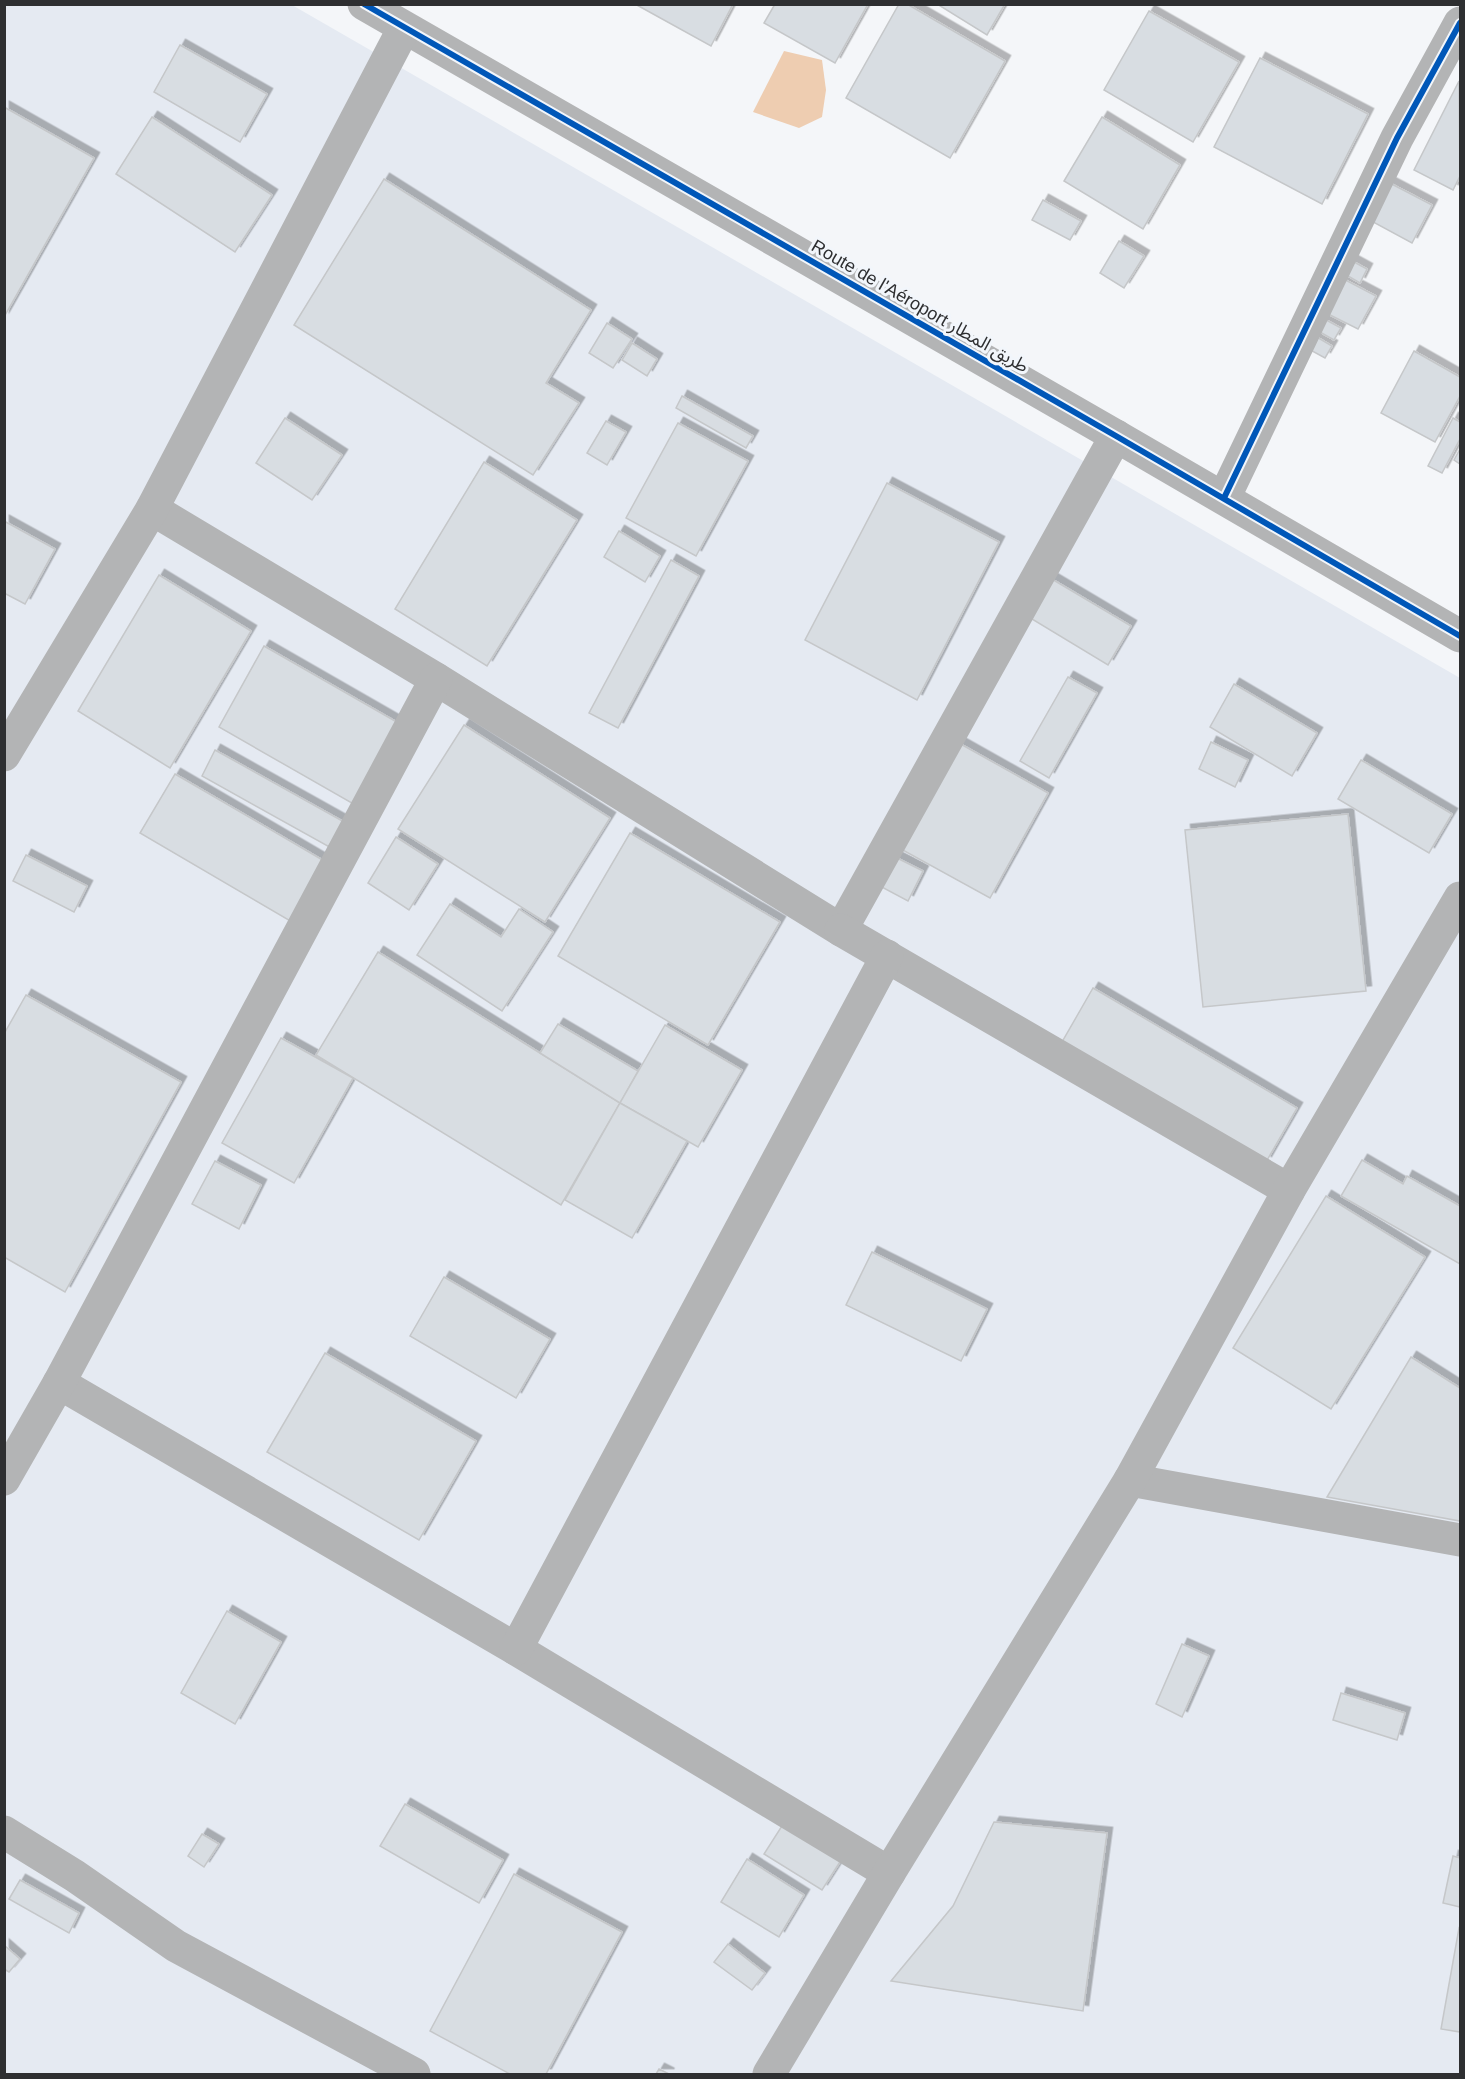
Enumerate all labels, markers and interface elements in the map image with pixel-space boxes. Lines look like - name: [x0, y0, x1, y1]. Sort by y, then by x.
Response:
- street label: Route de l'Aéroport طريق المطار: [807, 236, 1032, 377]

